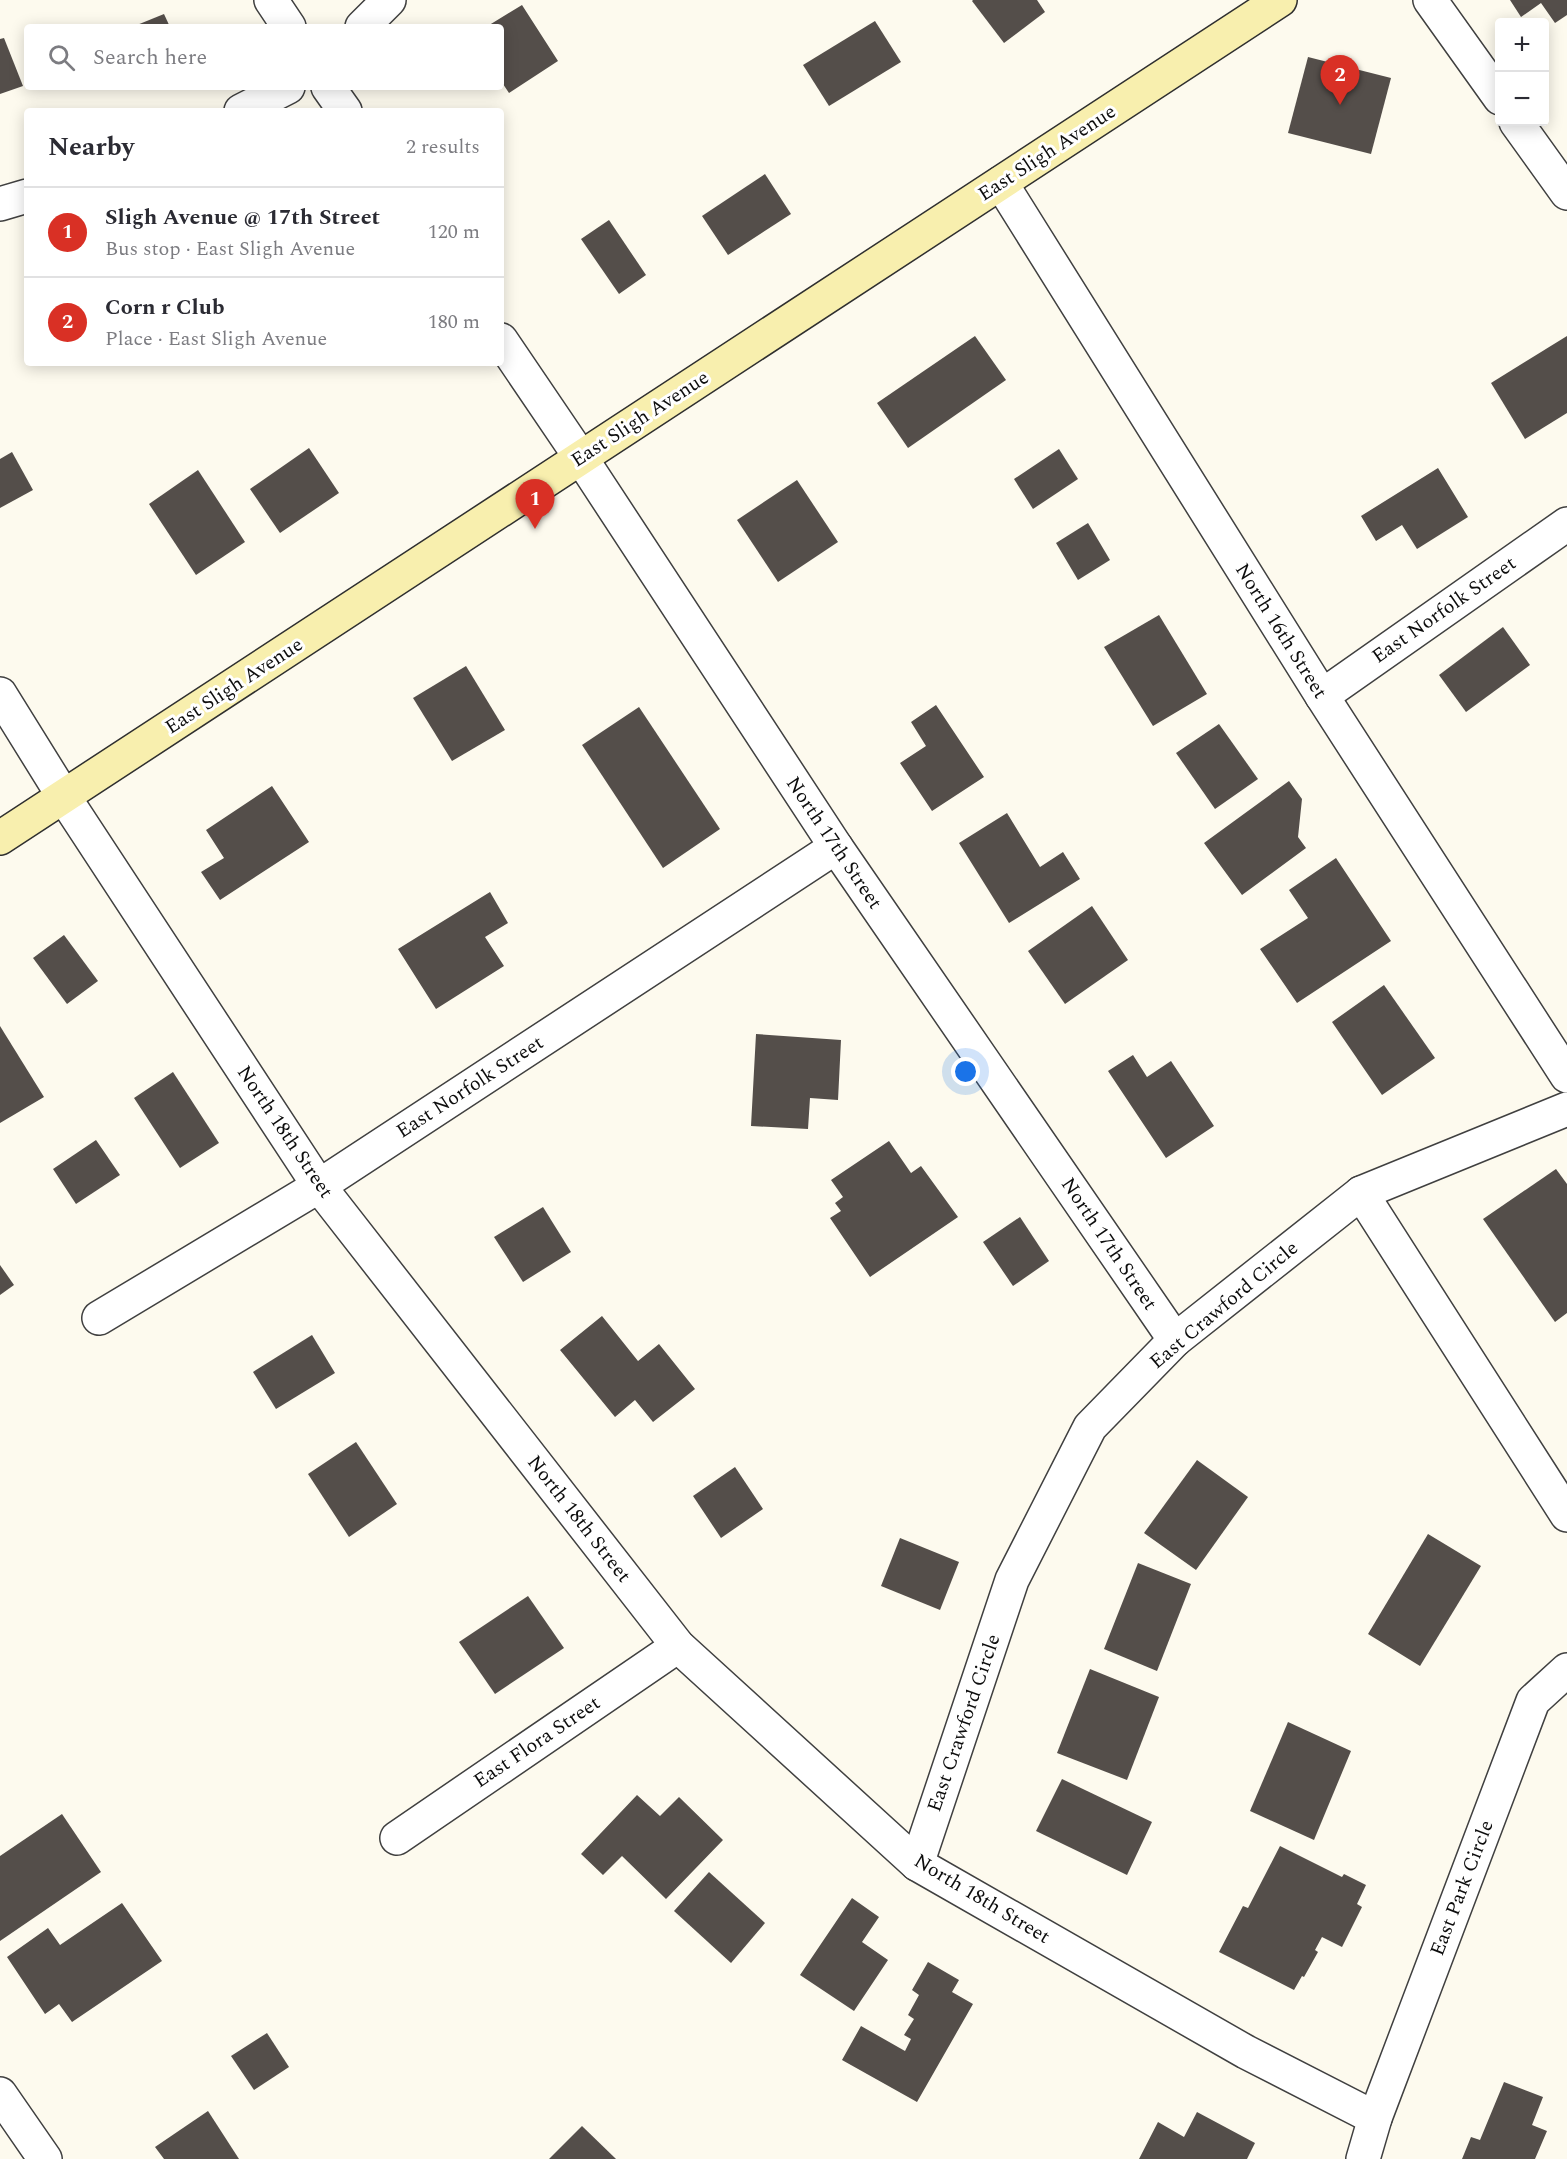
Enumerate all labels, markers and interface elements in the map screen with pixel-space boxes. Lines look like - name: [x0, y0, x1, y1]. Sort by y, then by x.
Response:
- map controls: [1495, 18, 1549, 126]
- button: +: [1495, 18, 1549, 72]
- search box: [24, 24, 504, 90]
- icon: search: [45, 41, 78, 74]
- text: Search here: [93, 41, 207, 74]
- pin: 2: [1320, 56, 1360, 105]
- button: −: [1495, 72, 1549, 126]
- street label: East Sligh Avenue: [972, 97, 1122, 209]
- text: Nearby: [48, 127, 134, 167]
- text: 2 results: [406, 132, 480, 162]
- text: Sligh Avenue @ 17th Street: [105, 201, 380, 234]
- text: 1: [62, 217, 73, 247]
- text: 120 m: [428, 217, 480, 247]
- text: Bus stop · East Sligh Avenue: [105, 234, 355, 264]
- text: Corn r Club: [105, 291, 225, 324]
- text: 2: [62, 307, 73, 337]
- text: 180 m: [428, 307, 480, 337]
- text: Place · East Sligh Avenue: [105, 324, 327, 354]
- street label: East Sligh Avenue: [565, 363, 715, 475]
- pin: 1: [516, 480, 554, 529]
- street label: East Norfolk Street: [1366, 549, 1522, 671]
- street label: North 16th Street: [1227, 557, 1335, 705]
- street label: East Sligh Avenue: [159, 630, 309, 742]
- street label: North 17th Street: [778, 771, 890, 915]
- street label: East Norfolk Street: [390, 1028, 550, 1146]
- your location: [951, 1057, 980, 1086]
- street label: North 18th Street: [229, 1060, 341, 1204]
- street label: North 17th Street: [1053, 1172, 1165, 1316]
- street label: East Crawford Circle: [1143, 1234, 1305, 1376]
- street label: North 18th Street: [520, 1449, 638, 1589]
- street label: East Crawford Circle: [919, 1630, 1009, 1816]
- street label: East Flora Street: [468, 1688, 606, 1796]
- street label: East Park Circle: [1422, 1816, 1502, 1960]
- street label: North 18th Street: [908, 1846, 1056, 1952]

